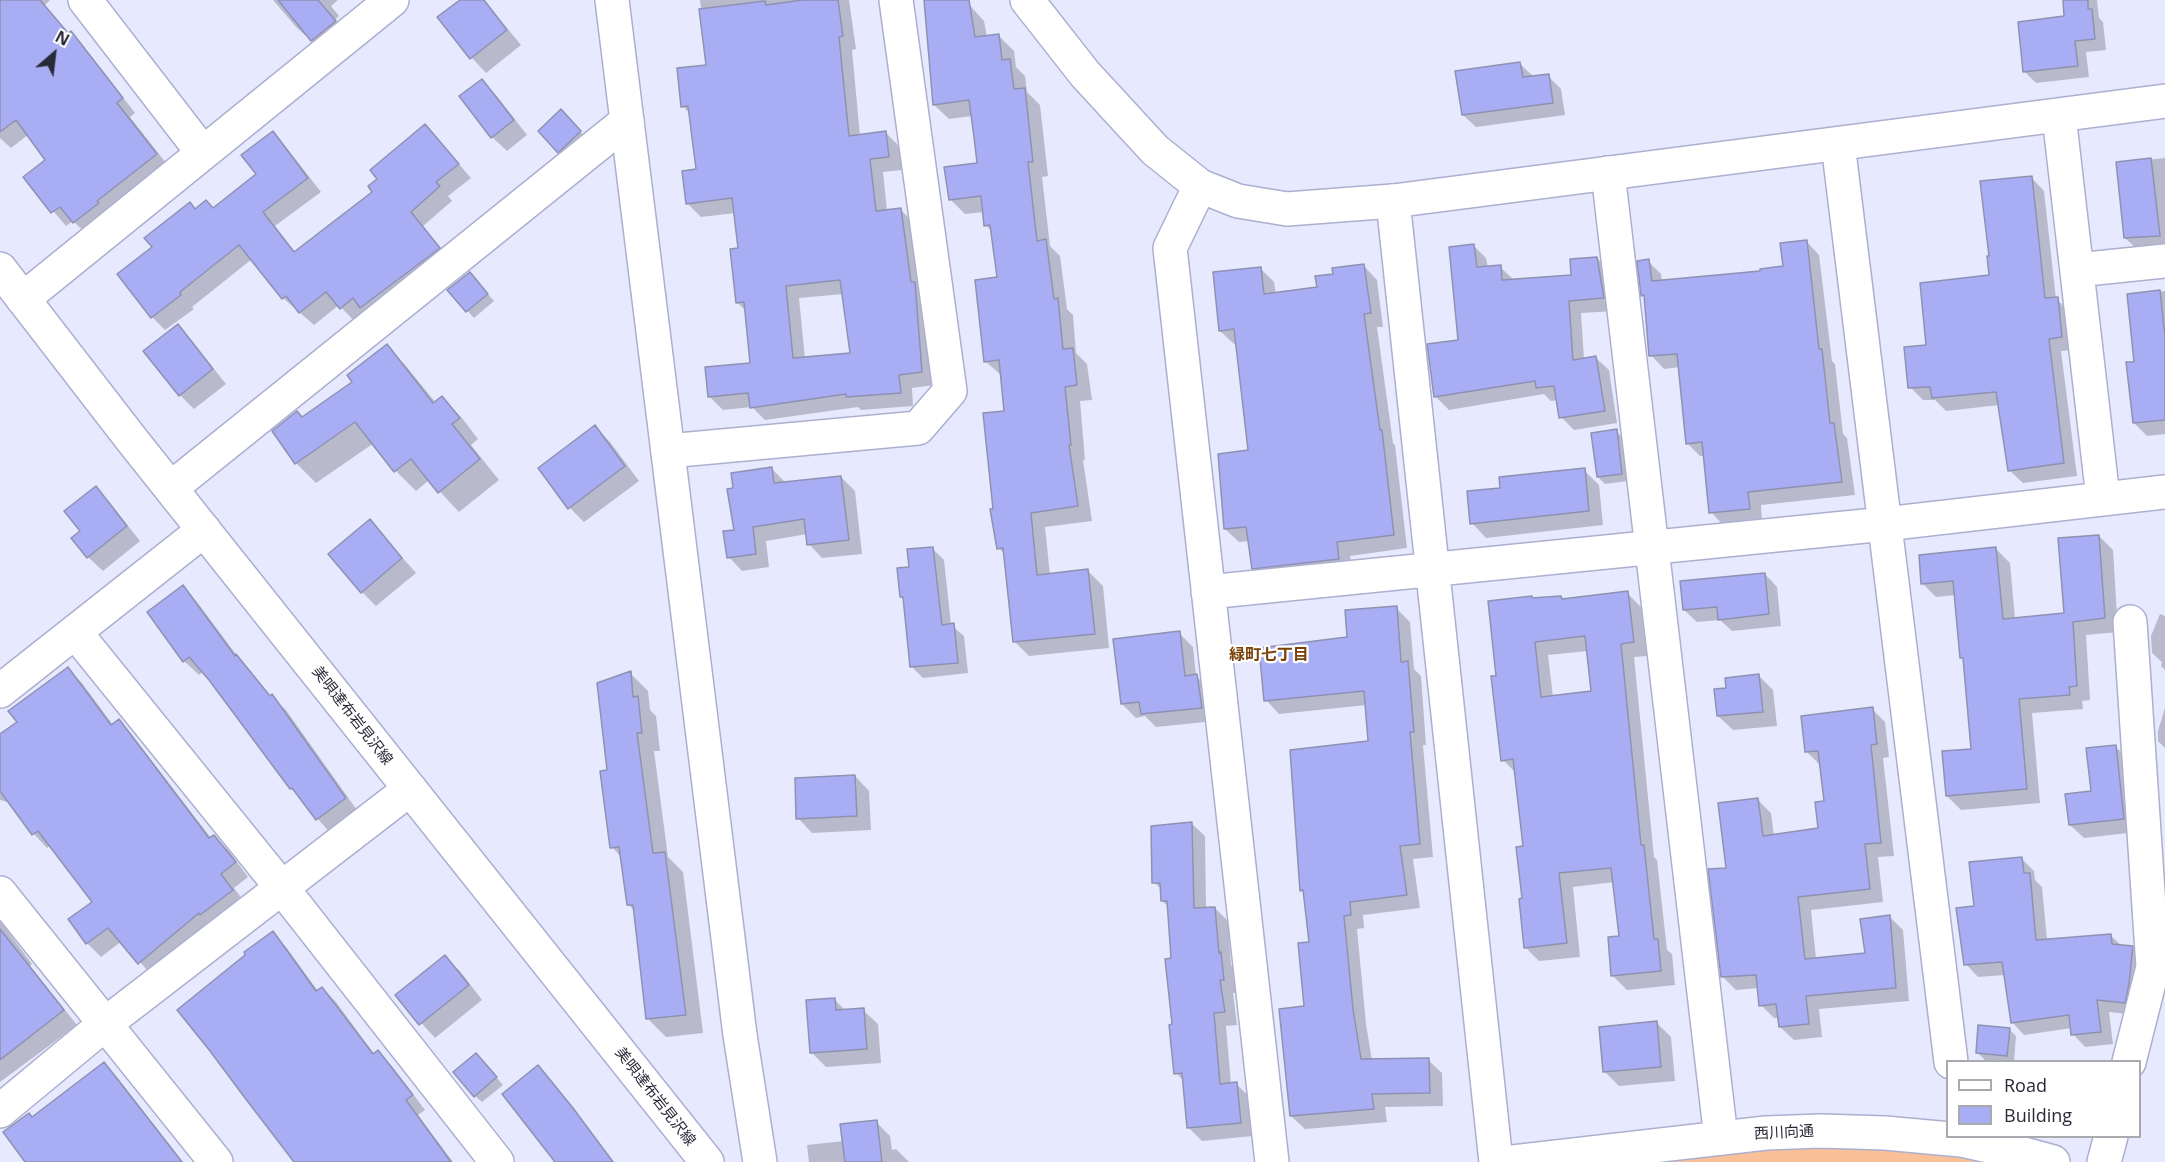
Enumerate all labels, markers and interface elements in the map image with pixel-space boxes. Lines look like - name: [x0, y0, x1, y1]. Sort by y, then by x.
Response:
- north arrow: [24, 24, 84, 84]
- text: N: [52, 25, 73, 51]
- district label: 緑町七丁目: [1229, 645, 1309, 665]
- street label: 美唄達布岩見沢線: [308, 663, 396, 769]
- street label: 美唄達布岩見沢線: [611, 1044, 699, 1150]
- legend: [1946, 1060, 2141, 1138]
- text: Road: [2004, 1073, 2047, 1097]
- text: Building: [2004, 1103, 2072, 1127]
- street label: 西川向通: [1754, 1122, 1814, 1144]

